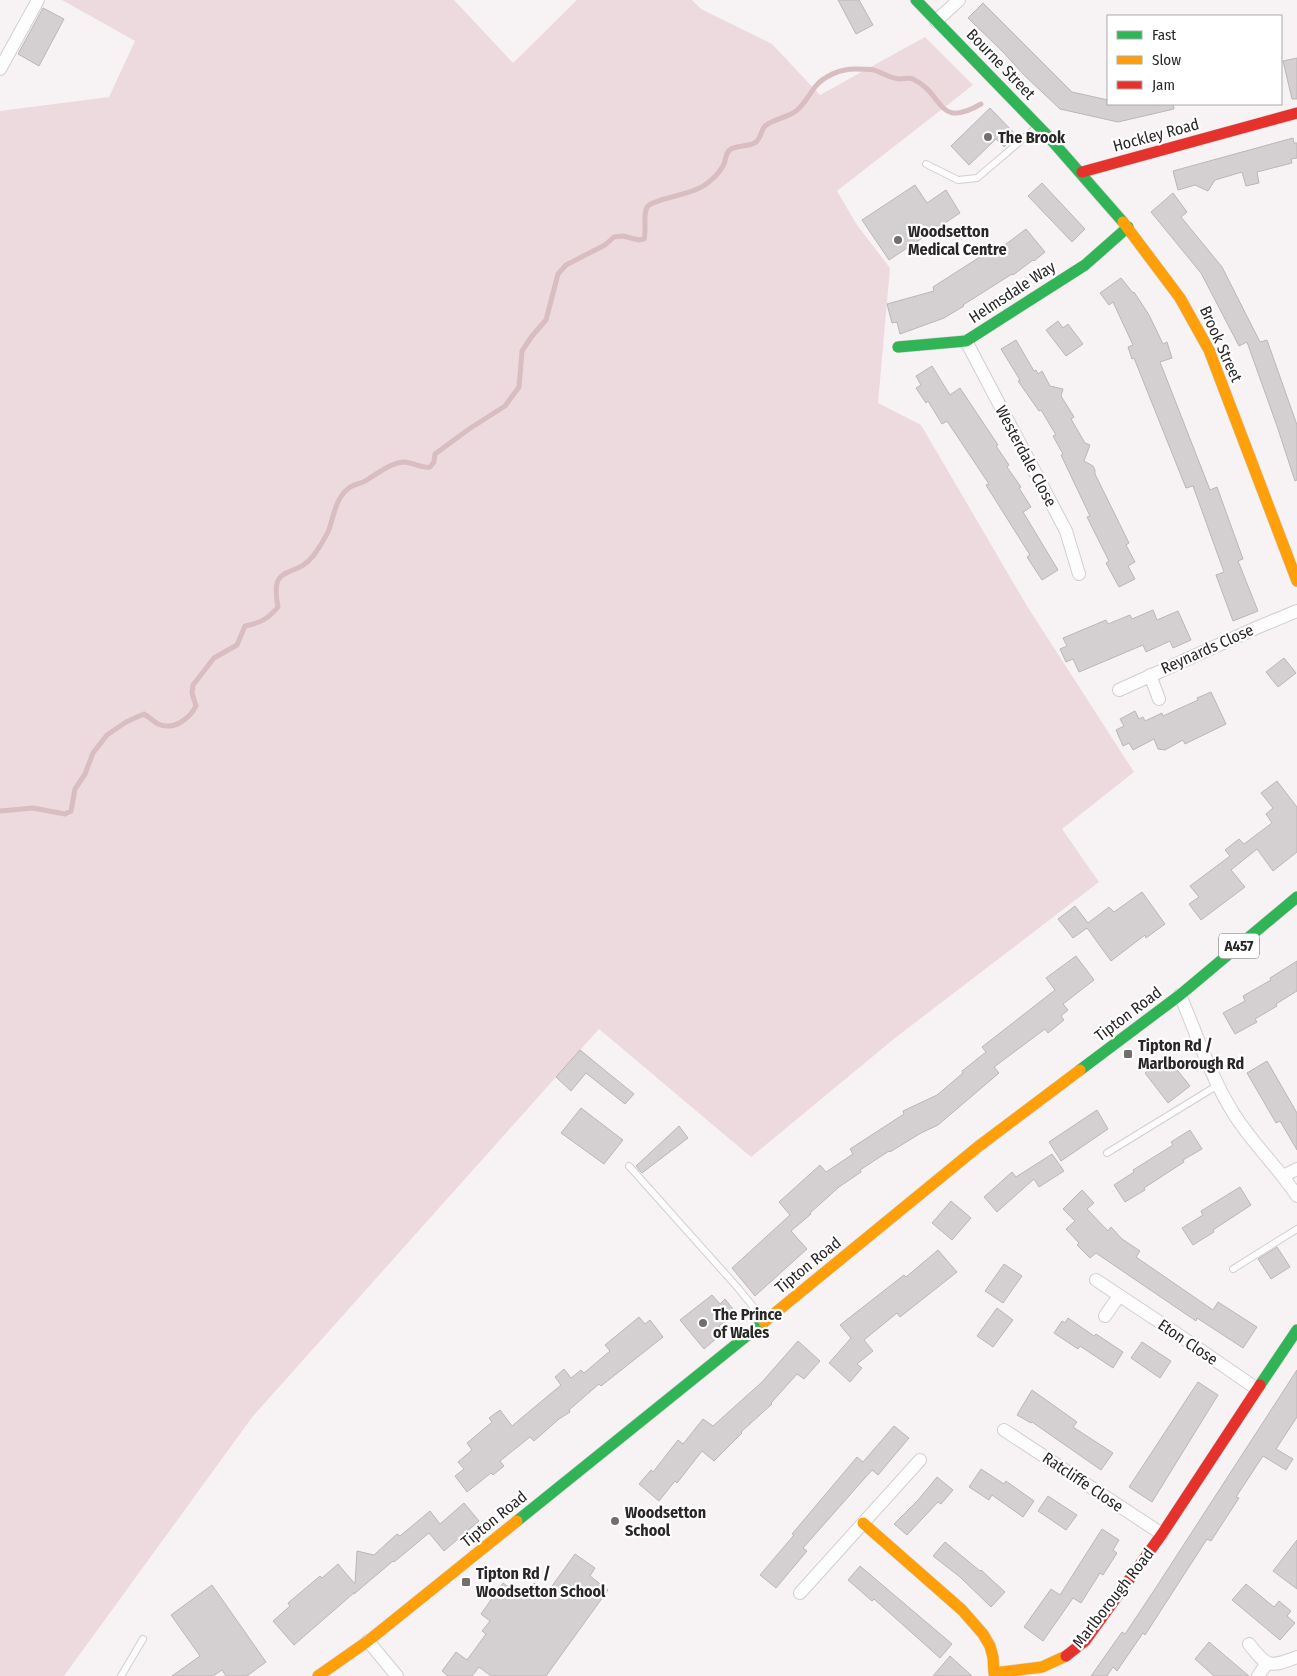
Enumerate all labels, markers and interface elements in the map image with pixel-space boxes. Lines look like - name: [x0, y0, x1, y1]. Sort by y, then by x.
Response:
- legend: [1107, 15, 1282, 105]
- street label: Bourne Street: [963, 25, 1040, 104]
- text: Fast: [1152, 26, 1176, 44]
- text: Slow: [1152, 51, 1181, 69]
- text: Jam: [1152, 76, 1175, 94]
- street label: Hockley Road: [1111, 114, 1201, 156]
- place label: The Brook: [998, 128, 1066, 147]
- marker: The Brook: [982, 131, 994, 143]
- place label: Woodsetton Medical Centre: [908, 222, 1007, 259]
- marker: Woodsetton Medical Centre: [892, 234, 904, 246]
- street label: Helmsdale Way: [965, 257, 1060, 327]
- street label: Brook Street: [1196, 303, 1247, 386]
- street label: Westerdale Close: [991, 402, 1061, 510]
- street label: Reynards Close: [1158, 620, 1256, 678]
- road number: A457: [1219, 934, 1259, 958]
- street label: Tipton Road: [1091, 983, 1165, 1045]
- place label: Tipton Rd / Marlborough Rd: [1138, 1036, 1244, 1073]
- marker: Tipton Rd / Marlborough Rd: [1122, 1048, 1134, 1060]
- street label: Tipton Road: [771, 1233, 845, 1297]
- place label: The Prince of Wales: [713, 1305, 782, 1342]
- street label: Eton Close: [1154, 1315, 1222, 1369]
- marker: The Prince of Wales: [697, 1317, 709, 1329]
- street label: Ratcliffe Close: [1039, 1448, 1127, 1516]
- street label: Tipton Road: [457, 1487, 531, 1551]
- place label: Woodsetton School: [625, 1503, 706, 1540]
- marker: Woodsetton School: [609, 1515, 621, 1527]
- street label: Marlborough Road: [1068, 1545, 1158, 1651]
- place label: Tipton Rd / Woodsetton School: [476, 1564, 606, 1601]
- marker: Tipton Rd / Woodsetton School: [460, 1576, 472, 1588]

